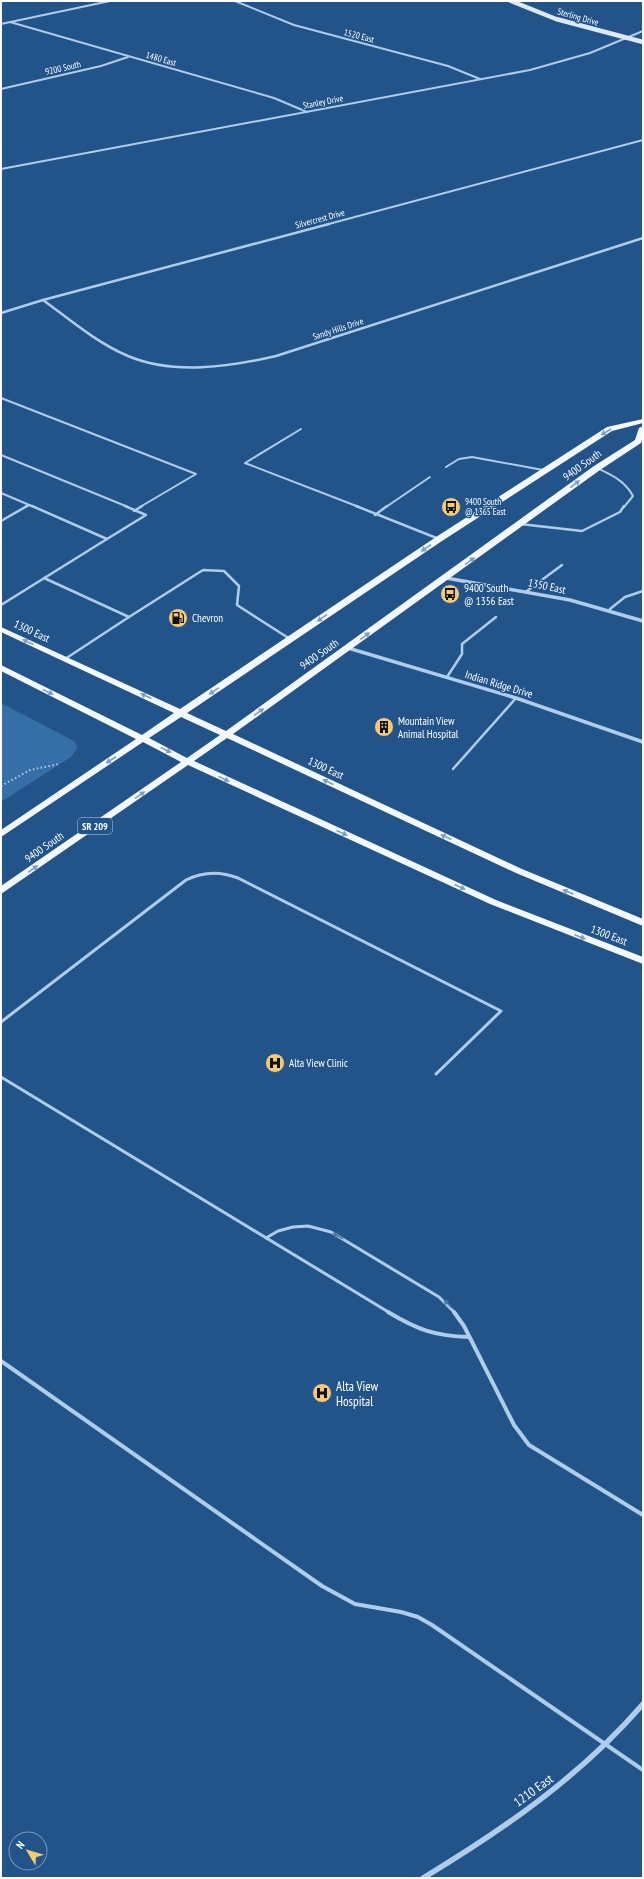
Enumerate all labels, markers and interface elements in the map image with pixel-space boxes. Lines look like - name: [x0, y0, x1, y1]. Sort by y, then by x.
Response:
- street label: Sterling Drive: [556, 5, 600, 28]
- street label: 1520 East: [343, 26, 376, 45]
- street label: 1480 East: [145, 49, 178, 68]
- street label: 9200 South: [44, 58, 82, 77]
- street label: Stanley Drive: [302, 92, 344, 111]
- street label: Silvercrest Drive: [294, 207, 346, 230]
- street label: Sandy Hills Drive: [311, 315, 365, 342]
- one-way arrow: [600, 428, 612, 435]
- street label: 9400 South: [560, 446, 604, 484]
- one-way arrow: [570, 480, 580, 488]
- bus stop icon: 9400 South @ 1365 East: [440, 496, 462, 518]
- place label: 9400 South @ 1365 East: [465, 496, 506, 517]
- one-way arrow: [421, 544, 432, 552]
- one-way arrow: [465, 557, 475, 565]
- street label: 1350 East: [527, 575, 567, 597]
- place label: 9400 South @ 1356 East: [464, 581, 514, 608]
- bus stop icon: 9400 South @ 1356 East: [439, 583, 461, 605]
- fuel station icon: Chevron: [167, 607, 189, 629]
- place label: Chevron: [192, 611, 223, 625]
- one-way arrow: [316, 615, 327, 622]
- street label: 1300 East: [12, 617, 52, 645]
- one-way arrow: [359, 632, 370, 641]
- street label: 9400 South: [297, 635, 341, 672]
- one-way arrow: [21, 638, 33, 644]
- street label: Indian Ridge Drive: [463, 667, 535, 701]
- one-way arrow: [208, 687, 219, 695]
- one-way arrow: [43, 689, 54, 695]
- one-way arrow: [140, 693, 151, 699]
- one-way arrow: [253, 708, 264, 716]
- place label: Mountain View Animal Hospital: [398, 714, 459, 741]
- building icon: Mountain View Animal Hospital: [373, 716, 395, 738]
- one-way arrow: [160, 747, 172, 753]
- street label: 1300 East: [306, 754, 346, 782]
- one-way arrow: [106, 756, 116, 764]
- one-way arrow: [218, 776, 229, 782]
- one-way arrow: [323, 779, 334, 785]
- one-way arrow: [135, 791, 145, 799]
- road number: SR 209: [78, 818, 112, 834]
- street label: 9400 South: [22, 828, 66, 865]
- one-way arrow: [336, 830, 347, 836]
- one-way arrow: [440, 834, 452, 840]
- one-way arrow: [28, 865, 38, 873]
- one-way arrow: [454, 884, 466, 890]
- one-way arrow: [563, 889, 574, 895]
- street label: 1300 East: [589, 922, 629, 948]
- one-way arrow: [575, 934, 587, 940]
- hospital icon: Alta View Clinic: [264, 1052, 286, 1074]
- place label: Alta View Clinic: [289, 1056, 348, 1070]
- one-way arrow: [332, 1232, 344, 1239]
- one-way arrow: [443, 1300, 452, 1309]
- place label: Alta View Hospital: [336, 1378, 379, 1410]
- hospital icon: Alta View Hospital: [311, 1382, 333, 1404]
- street label: 1210 East: [510, 1770, 557, 1810]
- north arrow: [8, 1831, 48, 1871]
- text: N: [13, 1838, 27, 1851]

